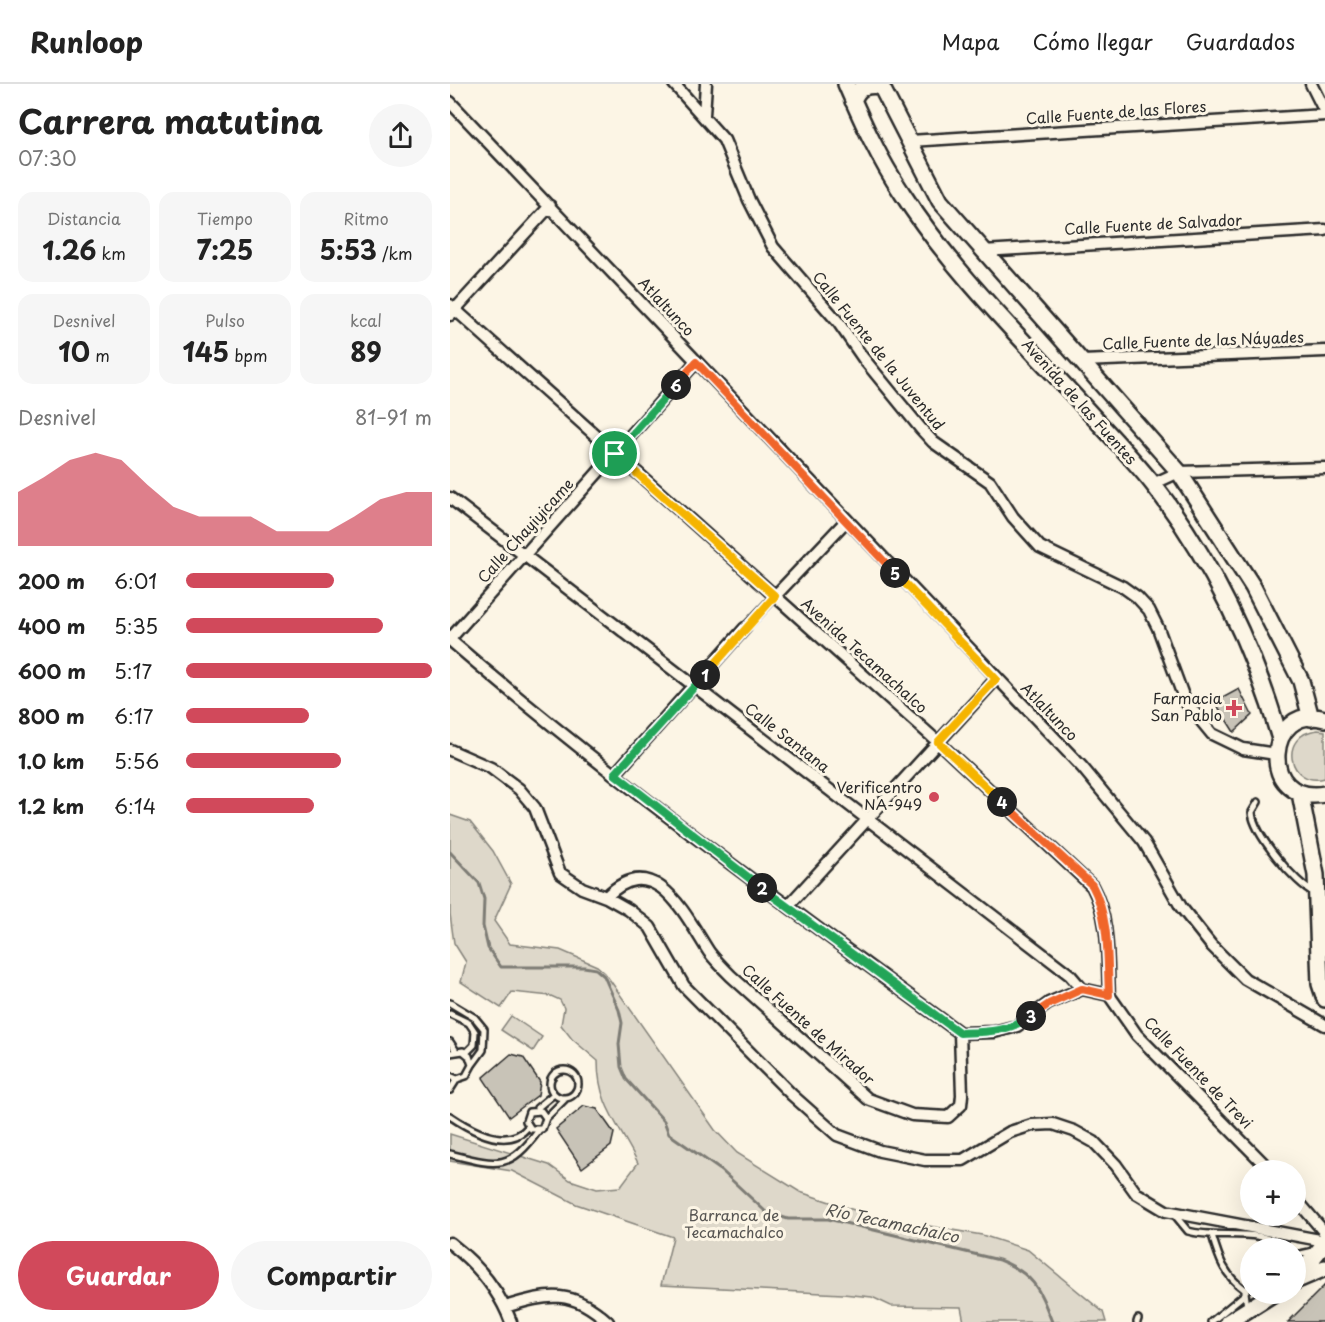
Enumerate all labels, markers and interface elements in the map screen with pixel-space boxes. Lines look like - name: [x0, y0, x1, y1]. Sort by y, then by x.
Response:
- text: Runloop: [30, 20, 143, 63]
- text: Mapa: [942, 25, 1000, 57]
- text: Cómo llegar: [1033, 25, 1153, 57]
- text: Guardados: [1186, 25, 1295, 57]
- street label: Calle Fuente de las Flores: [1025, 94, 1207, 129]
- text: Carrera matutina: [18, 95, 323, 145]
- button: share: [369, 104, 432, 167]
- text: 07:30: [18, 143, 77, 173]
- text: Distancia: [47, 206, 121, 230]
- text: Tiempo: [197, 206, 253, 230]
- text: Ritmo: [343, 206, 389, 230]
- street label: Calle Fuente de Salvador: [1063, 207, 1243, 240]
- text: 1.26: [42, 230, 96, 269]
- text: 7:25: [197, 230, 253, 269]
- text: 5:53: [319, 230, 377, 269]
- text: km: [96, 241, 126, 265]
- text: /km: [377, 241, 413, 265]
- street label: Calle Fuente de la Juventud: [808, 266, 951, 434]
- street label: Atlaltunco: [633, 271, 701, 341]
- text: Desnivel: [53, 308, 115, 332]
- text: Pulso: [205, 308, 245, 332]
- text: kcal: [350, 308, 382, 332]
- street label: Calle Fuente de las Náyades: [1102, 324, 1304, 355]
- text: 10: [58, 332, 90, 371]
- text: 145: [182, 332, 229, 371]
- text: 89: [350, 332, 382, 371]
- street label: Avenida de las Fuentes: [1017, 333, 1143, 469]
- text: m: [90, 343, 110, 367]
- text: bpm: [229, 343, 268, 367]
- pin: 6: [661, 370, 691, 400]
- text: 6: [670, 373, 682, 397]
- text: Desnivel: [18, 402, 96, 432]
- text: 81–91 m: [355, 402, 432, 432]
- pin: [589, 428, 640, 479]
- icon: arrive: [598, 437, 631, 470]
- street label: Calle Chayiyicame: [471, 472, 578, 588]
- pin: 5: [880, 558, 910, 588]
- text: 5: [890, 561, 900, 585]
- text: 200 m: [18, 566, 85, 596]
- text: 6:01: [114, 566, 157, 596]
- street label: Avenida Tecamachalco: [797, 592, 933, 718]
- text: 400 m: [18, 611, 86, 641]
- text: 5:35: [114, 611, 158, 641]
- text: 600 m: [18, 656, 86, 686]
- text: 5:17: [114, 656, 152, 686]
- pin: 1: [690, 660, 720, 690]
- text: 1: [701, 663, 709, 687]
- street label: Atlaltunco: [1016, 676, 1084, 746]
- place label: Farmacia San Pablo: [1150, 686, 1223, 726]
- street label: Calle Santana: [740, 696, 836, 778]
- text: 800 m: [18, 701, 85, 731]
- text: 6:17: [114, 701, 153, 731]
- marker: Farmacia San Pablo: [1227, 701, 1241, 715]
- text: 1.0 km: [18, 746, 85, 776]
- text: 5:56: [114, 746, 159, 776]
- place label: Verificentro NA-949: [836, 775, 922, 815]
- pin: 4: [987, 787, 1017, 817]
- marker: Verificentro NA-949: [927, 790, 941, 804]
- text: 4: [997, 790, 1007, 814]
- text: 1.2 km: [18, 791, 84, 821]
- text: 6:14: [114, 791, 156, 821]
- pin: 2: [747, 873, 777, 903]
- text: 2: [756, 876, 768, 900]
- street label: Calle Fuente de Mirador: [737, 958, 881, 1090]
- pin: 3: [1016, 1001, 1046, 1031]
- text: 3: [1026, 1004, 1036, 1028]
- street label: Calle Fuente de Trevi: [1139, 1011, 1259, 1133]
- map controls: [1240, 1160, 1306, 1304]
- button: +: [1240, 1160, 1306, 1226]
- water label: Río Tecamachalco: [823, 1196, 962, 1248]
- park label: Barranca de Tecamachalco: [684, 1203, 784, 1243]
- button: −: [1240, 1238, 1306, 1304]
- button: Guardar: [18, 1241, 219, 1310]
- button: Compartir: [231, 1241, 432, 1310]

